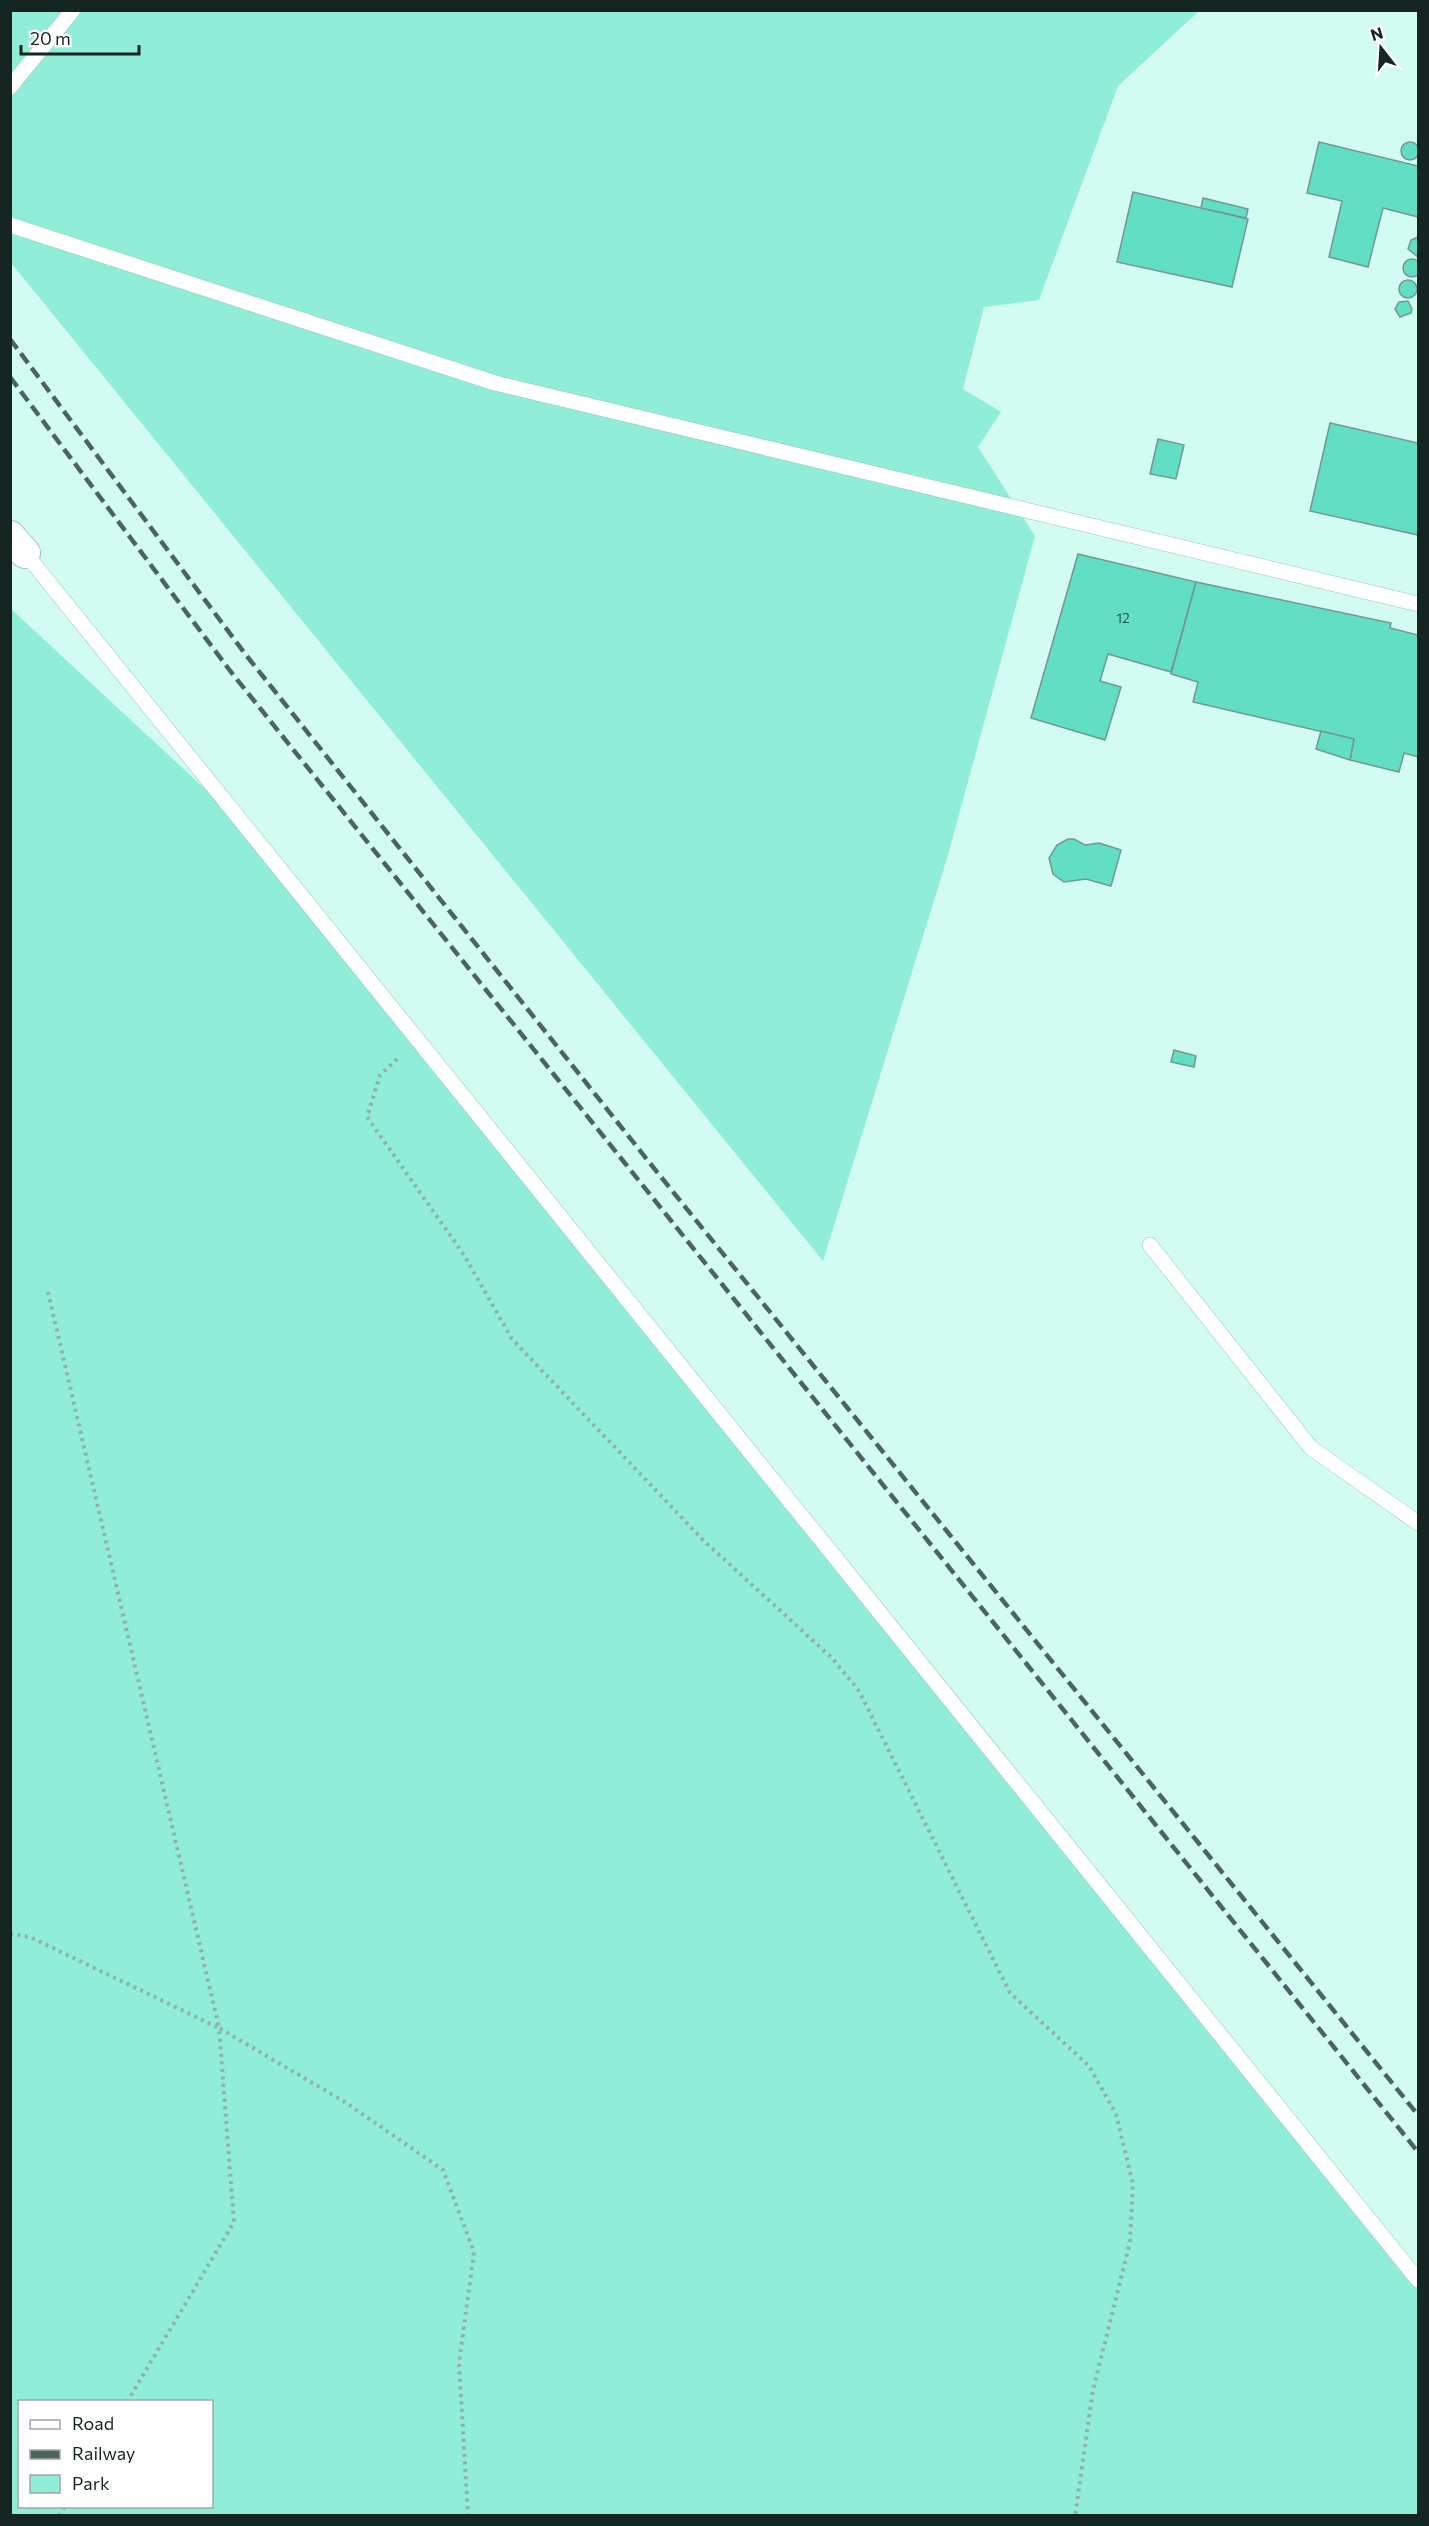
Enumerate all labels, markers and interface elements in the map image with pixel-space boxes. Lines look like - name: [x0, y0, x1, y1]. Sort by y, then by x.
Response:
- scale bar: [21, 18, 140, 56]
- north arrow: [1351, 18, 1411, 78]
- text: N: [1368, 22, 1385, 44]
- text: 20 m: [30, 27, 71, 49]
- house number: 12: [1116, 609, 1130, 626]
- legend: [18, 2400, 213, 2508]
- text: Road: [72, 2412, 114, 2434]
- text: Railway: [72, 2442, 135, 2464]
- text: Park: [72, 2472, 110, 2494]

